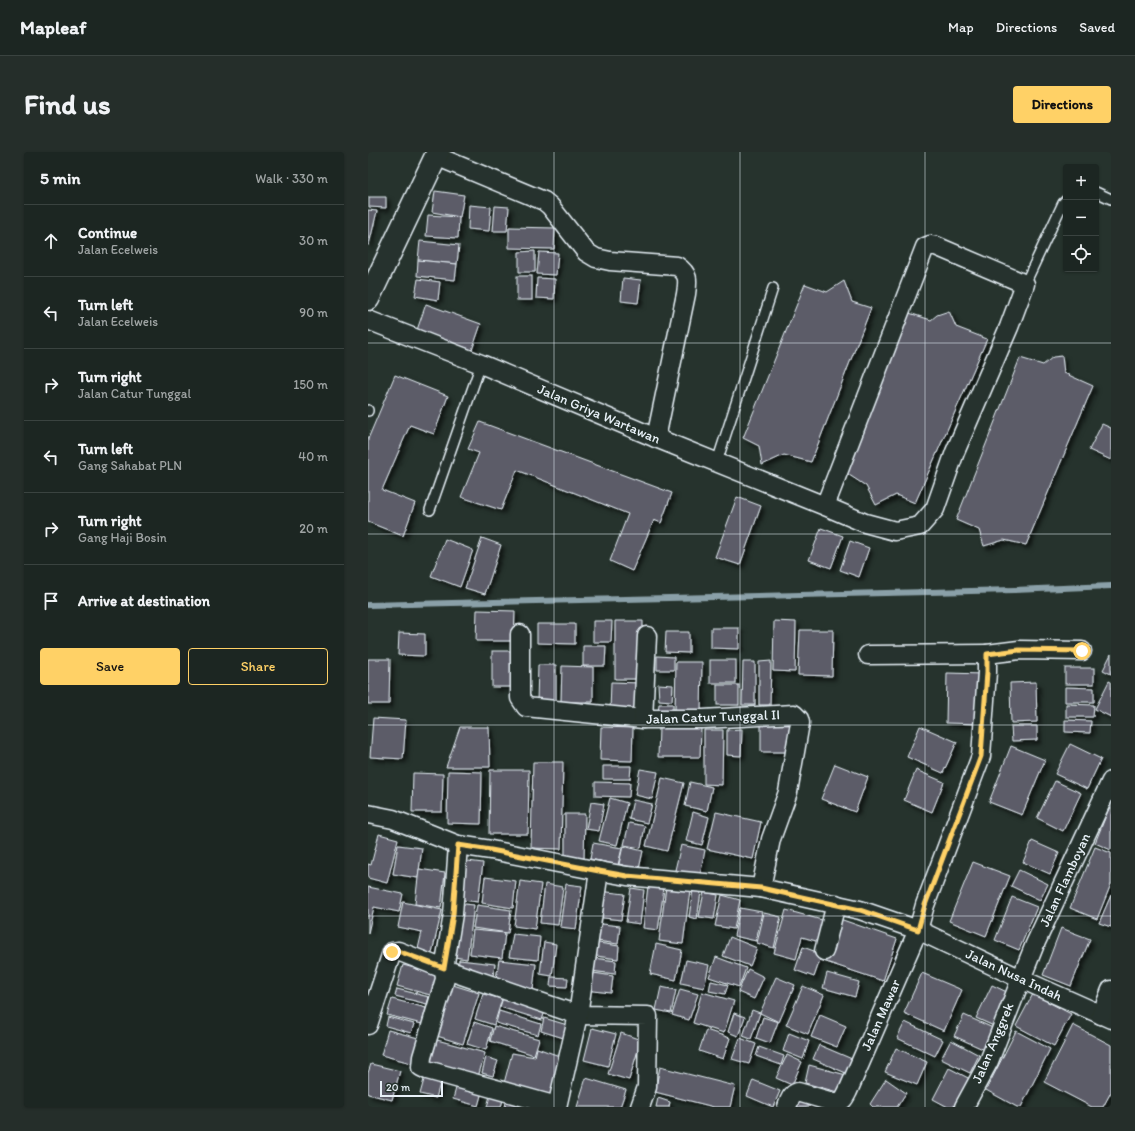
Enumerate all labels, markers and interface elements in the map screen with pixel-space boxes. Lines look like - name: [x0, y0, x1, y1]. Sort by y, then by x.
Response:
- text: Mapleaf: [20, 16, 86, 39]
- text: Map: [948, 19, 974, 36]
- text: Directions: [996, 19, 1057, 36]
- text: Saved: [1079, 19, 1115, 36]
- button: Directions: [1013, 86, 1111, 123]
- text: Find us: [24, 87, 111, 121]
- map controls: [1063, 164, 1099, 272]
- button: +: [1063, 164, 1099, 200]
- text: 5 min: [40, 168, 80, 188]
- text: Walk · 330 m: [255, 171, 328, 186]
- button: −: [1063, 200, 1099, 236]
- text: Continue: [78, 224, 137, 242]
- icon: ahead: [40, 230, 62, 252]
- text: 30 m: [299, 233, 328, 248]
- button: locate: [1063, 236, 1099, 272]
- text: Jalan Ecelweis: [78, 242, 158, 257]
- text: Turn left: [78, 296, 133, 314]
- icon: left: [40, 302, 62, 324]
- text: 90 m: [299, 305, 328, 320]
- text: Jalan Ecelweis: [78, 314, 158, 329]
- text: Turn right: [78, 368, 142, 386]
- icon: right: [40, 374, 62, 396]
- text: 150 m: [293, 377, 328, 392]
- street label: Jalan Griya Wartawan: [535, 380, 664, 448]
- text: Jalan Catur Tunggal: [78, 386, 191, 401]
- text: Turn left: [78, 440, 133, 458]
- icon: left: [40, 446, 62, 468]
- text: 40 m: [298, 449, 328, 464]
- text: Gang Sahabat PLN: [78, 458, 182, 473]
- text: Turn right: [78, 512, 142, 530]
- icon: right: [40, 518, 62, 540]
- text: 20 m: [299, 521, 328, 536]
- text: Gang Haji Bosin: [78, 530, 167, 545]
- icon: arrive: [40, 590, 62, 612]
- text: Arrive at destination: [78, 592, 210, 610]
- route start: [1073, 642, 1091, 660]
- button: Save: [40, 648, 180, 685]
- button: Share: [188, 648, 328, 685]
- street label: Jalan Catur Tunggal II: [646, 706, 780, 728]
- street label: Jalan Flamboyan: [1036, 830, 1094, 930]
- route end: [383, 943, 401, 961]
- street label: Jalan Nusa Indah: [963, 945, 1065, 1005]
- street label: Jalan Mawar: [858, 976, 904, 1053]
- street label: Jalan Anggrek: [968, 999, 1018, 1086]
- scale bar: [380, 1079, 443, 1098]
- text: 20 m: [386, 1081, 410, 1094]

